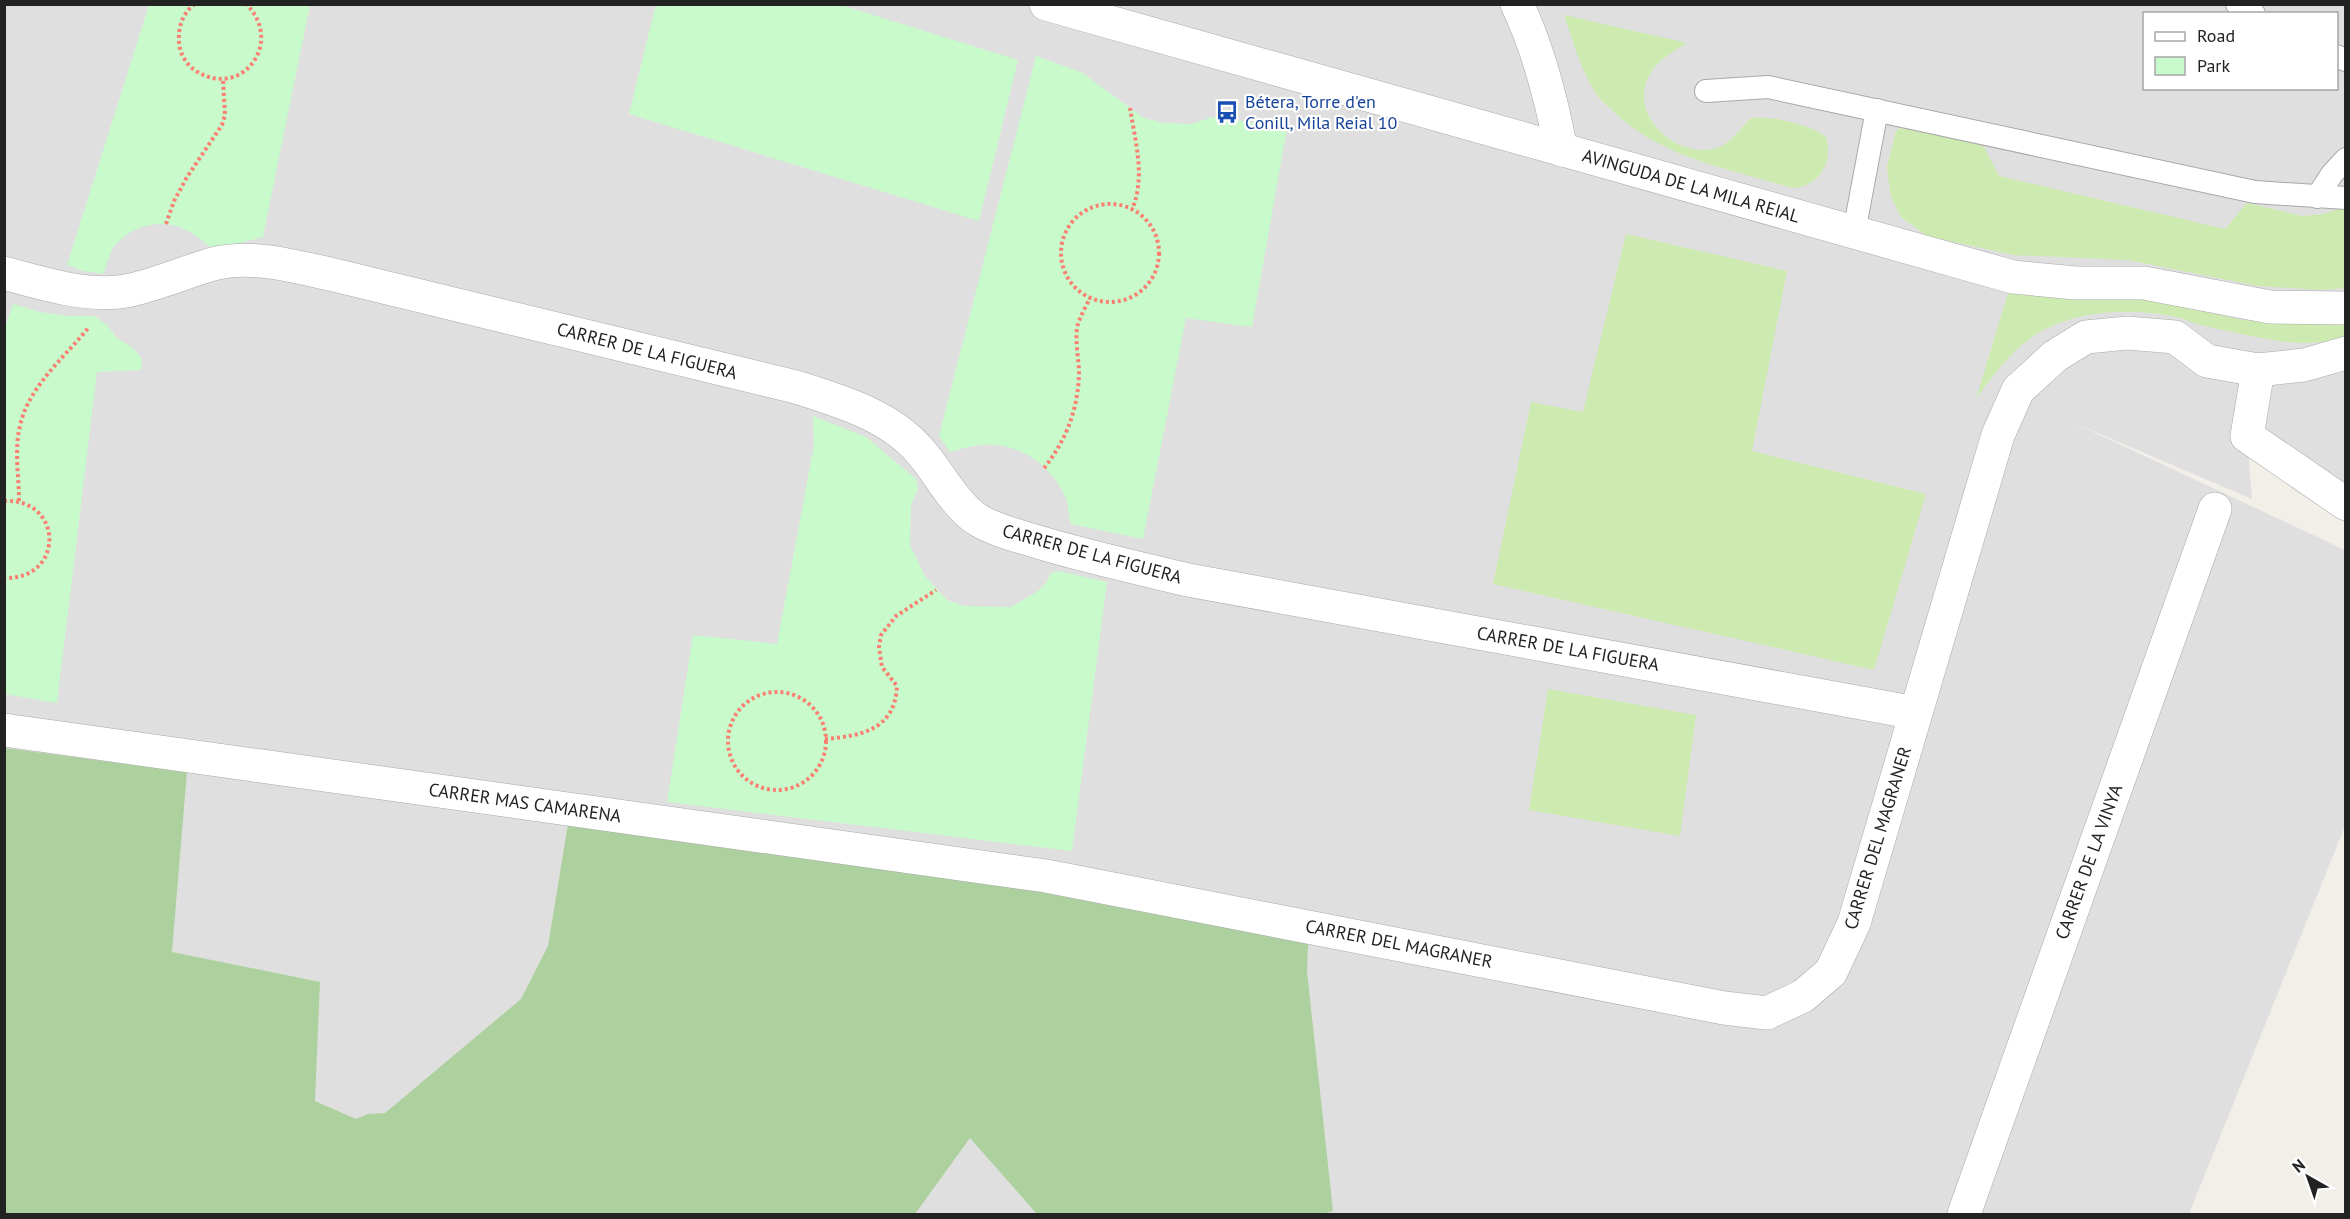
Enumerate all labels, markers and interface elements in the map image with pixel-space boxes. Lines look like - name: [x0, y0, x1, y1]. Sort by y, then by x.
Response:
- legend: [2143, 12, 2338, 90]
- text: Road: [2197, 24, 2235, 47]
- text: Park: [2197, 54, 2230, 77]
- place label: Bétera, Torre d'en Conill, Mila Reial 10: [1245, 90, 1398, 134]
- bus stop icon: Bétera, Torre d'en Conill, Mila Reial 10: [1214, 99, 1240, 125]
- street label: AVINGUDA DE LA MILA REIAL: [1580, 143, 1803, 228]
- street label: CARRER DE LA FIGUERA: [555, 317, 740, 384]
- street label: CARRER DE LA FIGUERA: [1000, 518, 1185, 589]
- street label: CARRER DE LA FIGUERA: [1475, 621, 1662, 676]
- street label: CARRER DEL MAGRANER: [1839, 743, 1916, 932]
- street label: CARRER MAS CAMARENA: [427, 778, 623, 827]
- street label: CARRER DE LA VINYA: [2050, 781, 2127, 943]
- street label: CARRER DEL MAGRANER: [1304, 914, 1495, 973]
- north arrow: [2278, 1147, 2338, 1207]
- text: N: [2288, 1154, 2309, 1177]

